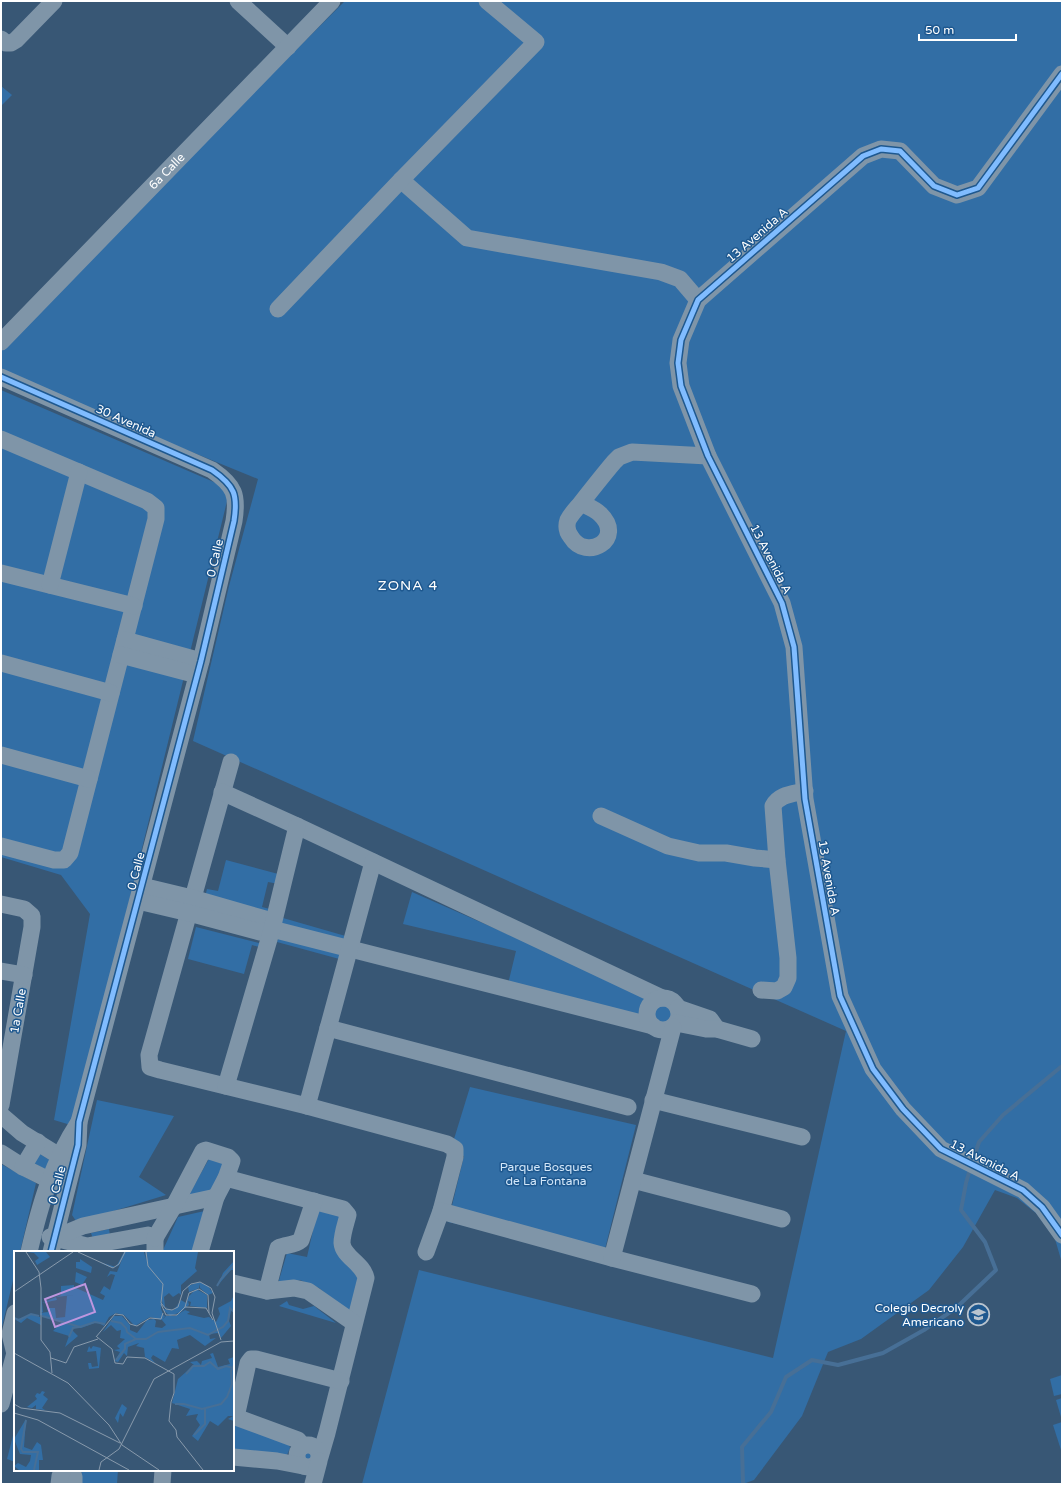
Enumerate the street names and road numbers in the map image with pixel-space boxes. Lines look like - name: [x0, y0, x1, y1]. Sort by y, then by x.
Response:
- street label: 6a Calle: [146, 150, 188, 192]
- street label: 13 Avenida A: [724, 205, 790, 265]
- street label: 30 Avenida: [94, 402, 158, 440]
- street label: 13 Avenida A: [747, 522, 795, 596]
- street label: 0 Calle: [204, 537, 226, 578]
- street label: 13 Avenida A: [815, 839, 843, 917]
- street label: 0 Calle: [124, 850, 148, 891]
- street label: 1a Calle: [7, 987, 29, 1035]
- street label: 13 Avenida A: [948, 1136, 1022, 1184]
- street label: 0 Calle: [46, 1164, 68, 1205]

